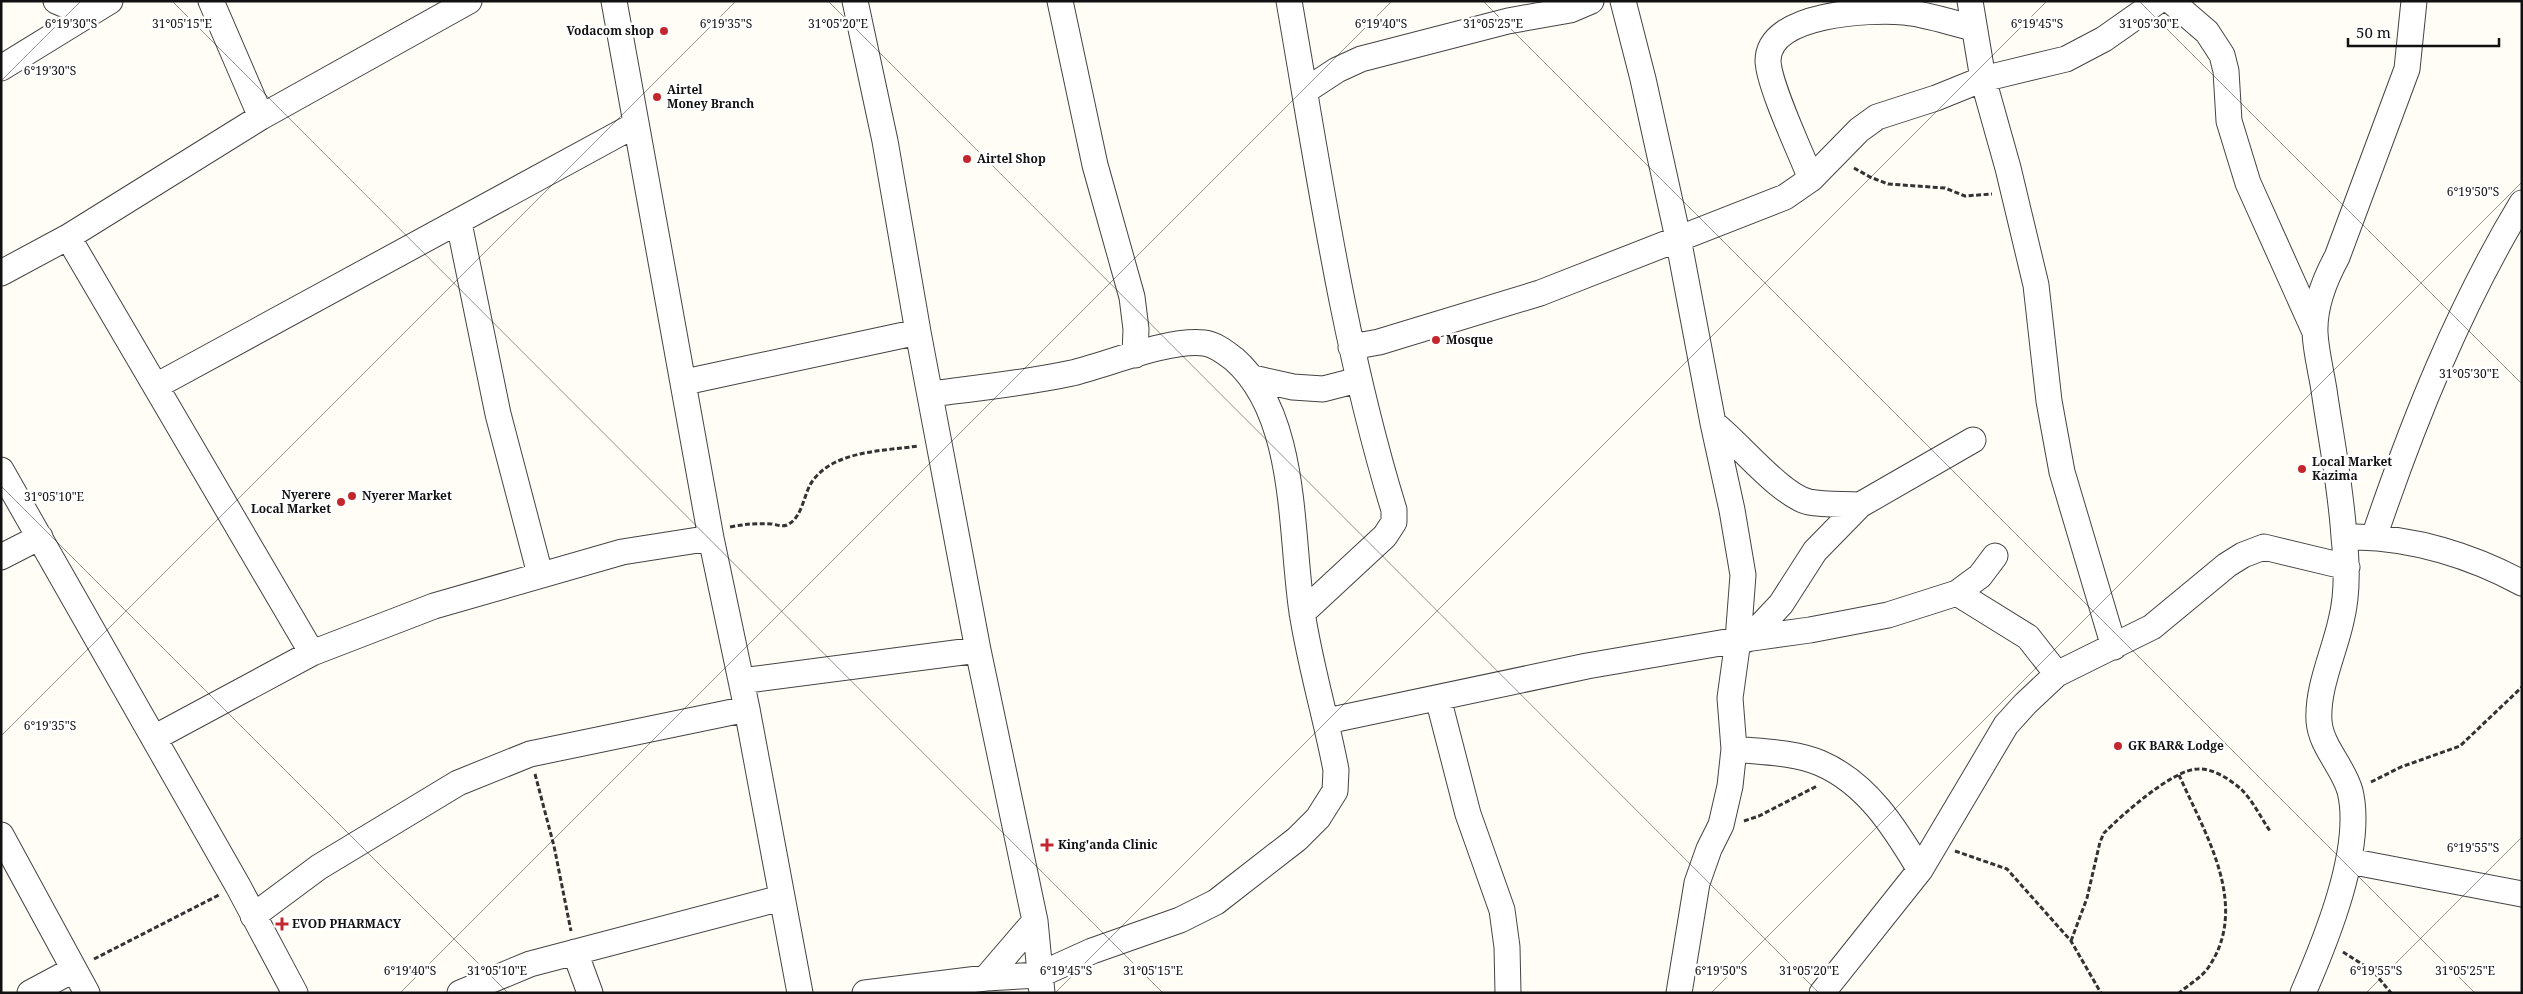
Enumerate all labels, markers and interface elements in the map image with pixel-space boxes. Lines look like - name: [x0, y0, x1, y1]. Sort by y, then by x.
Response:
- text: 6°19'30"S: [45, 15, 97, 32]
- text: 31°05'15"E: [152, 15, 212, 32]
- text: 6°19'35"S: [700, 15, 752, 32]
- text: 31°05'20"E: [808, 15, 868, 32]
- text: 6°19'40"S: [1355, 15, 1407, 32]
- text: 31°05'25"E: [1463, 15, 1523, 32]
- text: 6°19'45"S: [2011, 15, 2063, 32]
- text: 31°05'30"E: [2119, 15, 2179, 32]
- scale bar: [2348, 15, 2499, 47]
- place label: Vodacom shop: [566, 22, 654, 39]
- text: 50 m: [2356, 22, 2391, 42]
- marker: Vodacom shop: [658, 25, 670, 37]
- text: 6°19'30"S: [24, 62, 76, 79]
- place label: Airtel Money Branch: [667, 81, 754, 112]
- marker: Airtel Money Branch: [651, 91, 663, 103]
- place label: Airtel Shop: [977, 150, 1046, 167]
- marker: Airtel Shop: [961, 153, 973, 165]
- text: 6°19'50"S: [2447, 183, 2499, 200]
- place label: Mosque: [1446, 331, 1493, 348]
- marker: Mosque: [1430, 334, 1442, 346]
- text: 31°05'30"E: [2439, 365, 2499, 382]
- place label: Local Market Kazima: [2312, 453, 2392, 484]
- marker: Local Market Kazima: [2296, 463, 2308, 475]
- place label: Nyerere Local Market: [251, 486, 331, 517]
- place label: Nyerer Market: [362, 487, 452, 504]
- text: 31°05'10"E: [24, 488, 84, 505]
- marker: Nyerer Market: [346, 490, 358, 502]
- marker: Nyerere Local Market: [335, 496, 347, 508]
- text: 6°19'35"S: [24, 717, 76, 734]
- place label: GK BAR& Lodge: [2128, 737, 2224, 754]
- marker: GK BAR& Lodge: [2112, 740, 2124, 752]
- place label: King'anda Clinic: [1058, 836, 1158, 853]
- marker: King'anda Clinic: [1040, 838, 1054, 852]
- text: 6°19'55"S: [2447, 839, 2499, 856]
- place label: EVOD PHARMACY: [292, 915, 402, 932]
- marker: EVOD PHARMACY: [276, 918, 288, 930]
- text: 6°19'40"S: [384, 962, 436, 979]
- text: 31°05'10"E: [467, 962, 527, 979]
- text: 6°19'45"S: [1040, 962, 1092, 979]
- text: 31°05'15"E: [1123, 962, 1183, 979]
- text: 6°19'50"S: [1695, 962, 1747, 979]
- text: 31°05'20"E: [1779, 962, 1839, 979]
- text: 6°19'55"S: [2350, 962, 2402, 979]
- text: 31°05'25"E: [2435, 962, 2495, 979]

